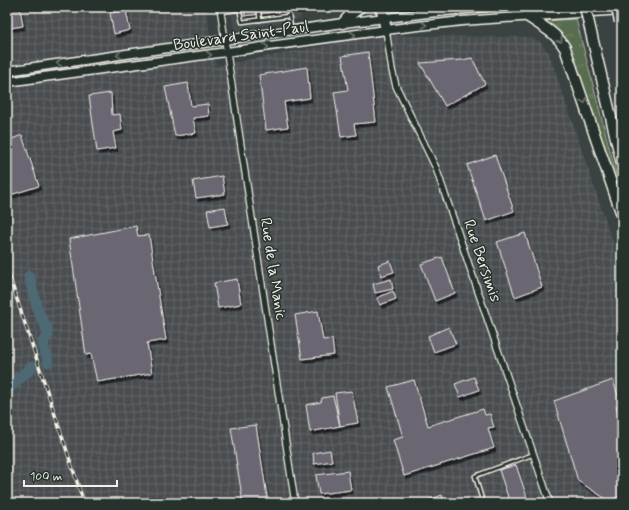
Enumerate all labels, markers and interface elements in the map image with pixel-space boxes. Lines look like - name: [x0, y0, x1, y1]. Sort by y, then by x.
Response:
- street label: Boulevard Saint-Paul: [172, 16, 310, 56]
- one-way arrow: [421, 21, 427, 30]
- one-way arrow: [350, 31, 356, 40]
- one-way arrow: [555, 36, 563, 43]
- one-way arrow: [263, 43, 269, 52]
- one-way arrow: [116, 50, 122, 59]
- one-way arrow: [206, 51, 213, 60]
- one-way arrow: [56, 58, 62, 67]
- one-way arrow: [579, 97, 588, 104]
- street label: Rue de la Manic: [255, 216, 291, 322]
- street label: Rue Bersimis: [458, 217, 506, 305]
- scale bar: [24, 462, 117, 488]
- text: 100 m: [30, 469, 62, 485]

